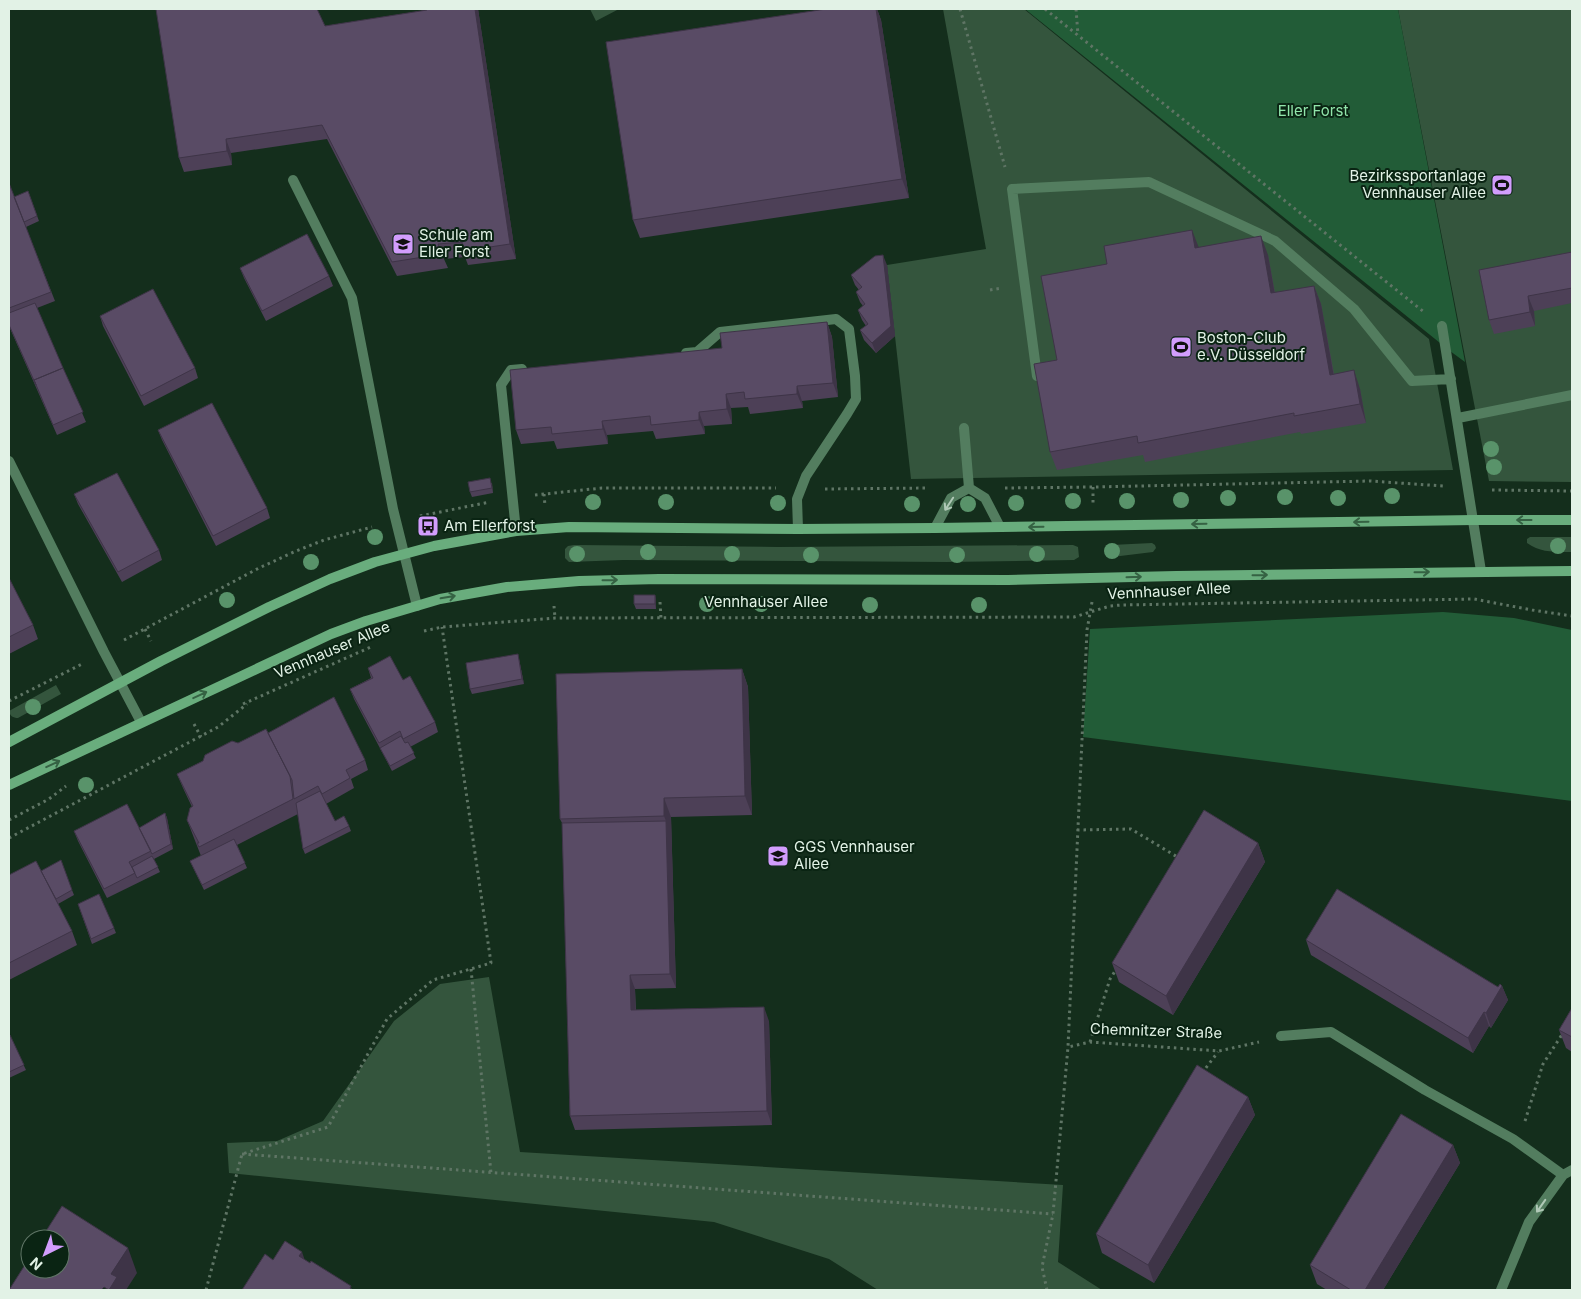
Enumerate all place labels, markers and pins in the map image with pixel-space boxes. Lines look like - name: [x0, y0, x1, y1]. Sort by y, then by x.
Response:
- place label: Bezirkssportanlage Vennhauser Allee: [1349, 166, 1486, 202]
- sports icon: Bezirkssportanlage Vennhauser Allee: [1490, 173, 1514, 197]
- place label: Schule am Eller Forst: [419, 225, 493, 261]
- school or university icon: Schule am Eller Forst: [391, 232, 415, 256]
- place label: Boston-Club e.V. Düsseldorf: [1197, 328, 1305, 364]
- sports icon: Boston-Club e.V. Düsseldorf: [1169, 335, 1193, 359]
- bus stop icon: Am Ellerforst: [416, 514, 440, 538]
- place label: Am Ellerforst: [444, 516, 535, 535]
- place label: GGS Vennhauser Allee: [794, 837, 915, 873]
- school or university icon: GGS Vennhauser Allee: [766, 844, 790, 868]

